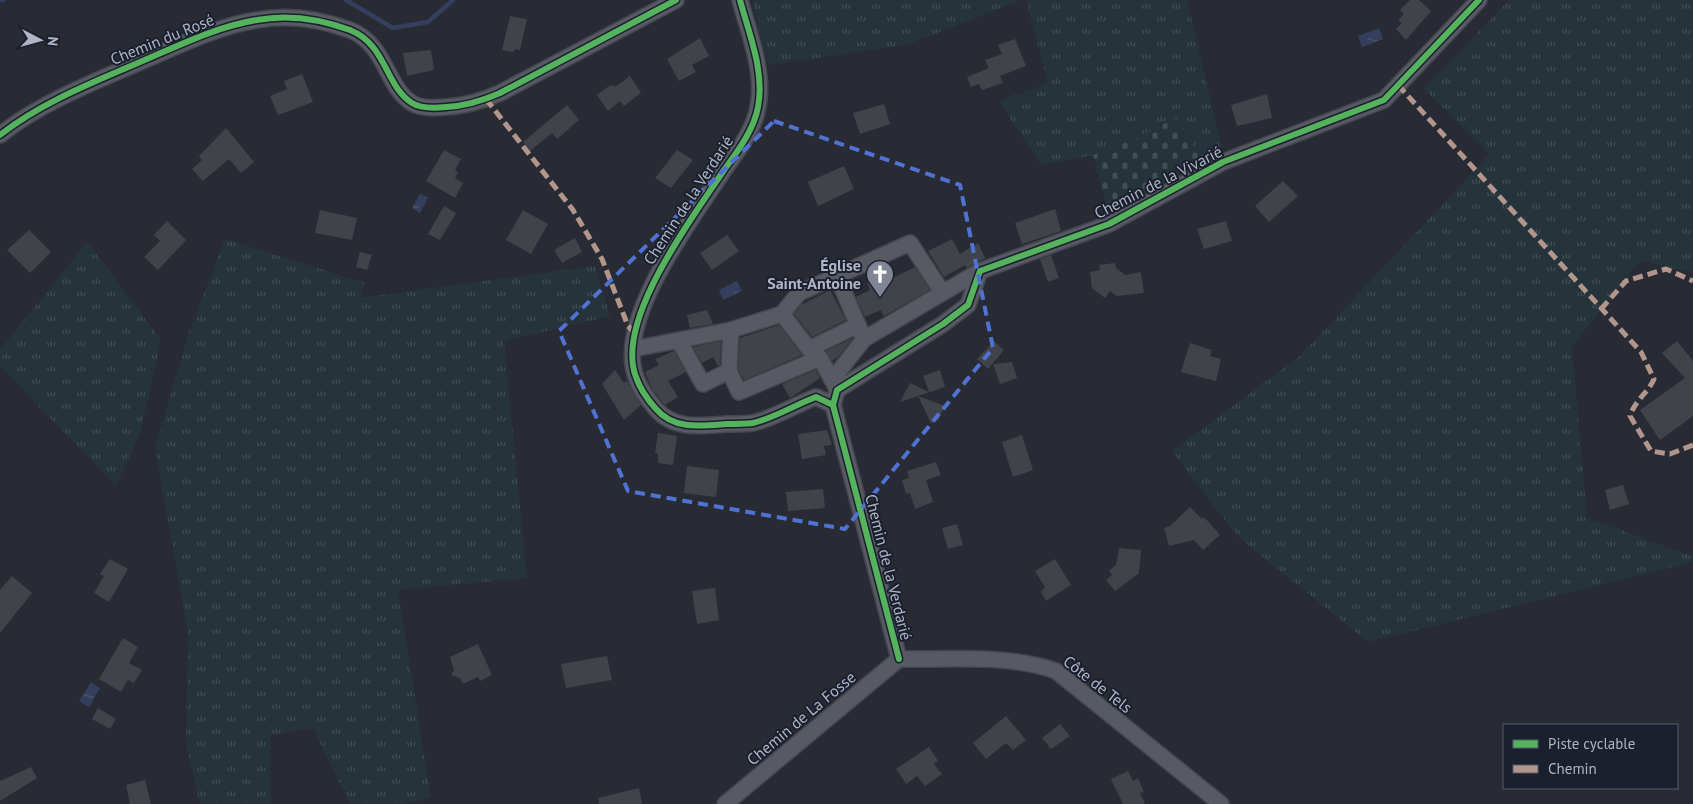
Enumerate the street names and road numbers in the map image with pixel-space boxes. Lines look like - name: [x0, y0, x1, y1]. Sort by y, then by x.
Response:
- street label: Chemin du Rosé: [107, 9, 217, 69]
- street label: Chemin de la Verdarié: [639, 132, 737, 268]
- street label: Chemin de la Vivarié: [1091, 141, 1225, 223]
- street label: Chemin de la Verdarié: [861, 492, 917, 642]
- street label: Côte de Tels: [1060, 651, 1137, 717]
- street label: Chemin de La Fosse: [743, 667, 859, 769]

